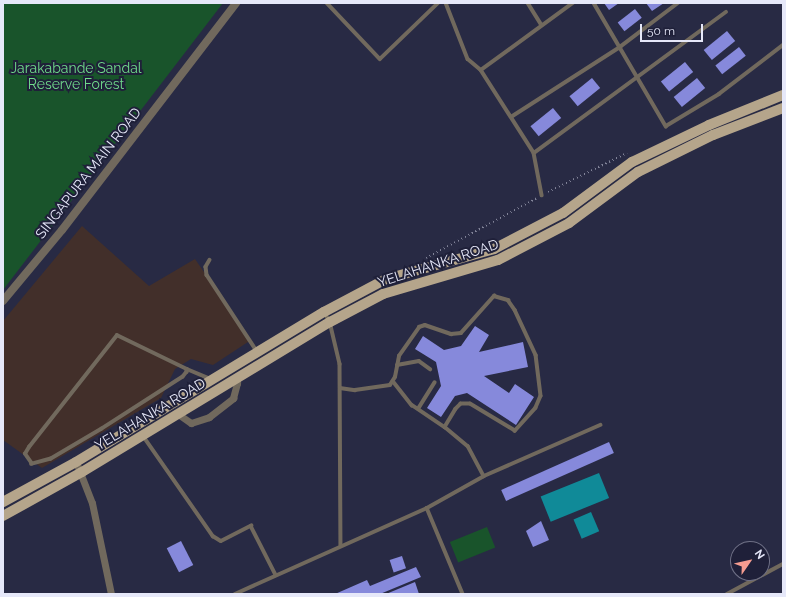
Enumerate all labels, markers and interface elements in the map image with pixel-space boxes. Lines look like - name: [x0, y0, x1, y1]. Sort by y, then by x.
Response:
- scale bar: [642, 16, 705, 42]
- text: 50 m: [647, 24, 675, 38]
- park label: Jarakabande Sandal Reserve Forest: [10, 60, 142, 92]
- street label: SINGAPURA MAIN ROAD: [32, 104, 144, 242]
- street label: YELAHANKA ROAD: [375, 235, 501, 291]
- street label: YELAHANKA ROAD: [91, 374, 209, 454]
- north arrow: [730, 541, 770, 581]
- text: N: [752, 547, 767, 562]

